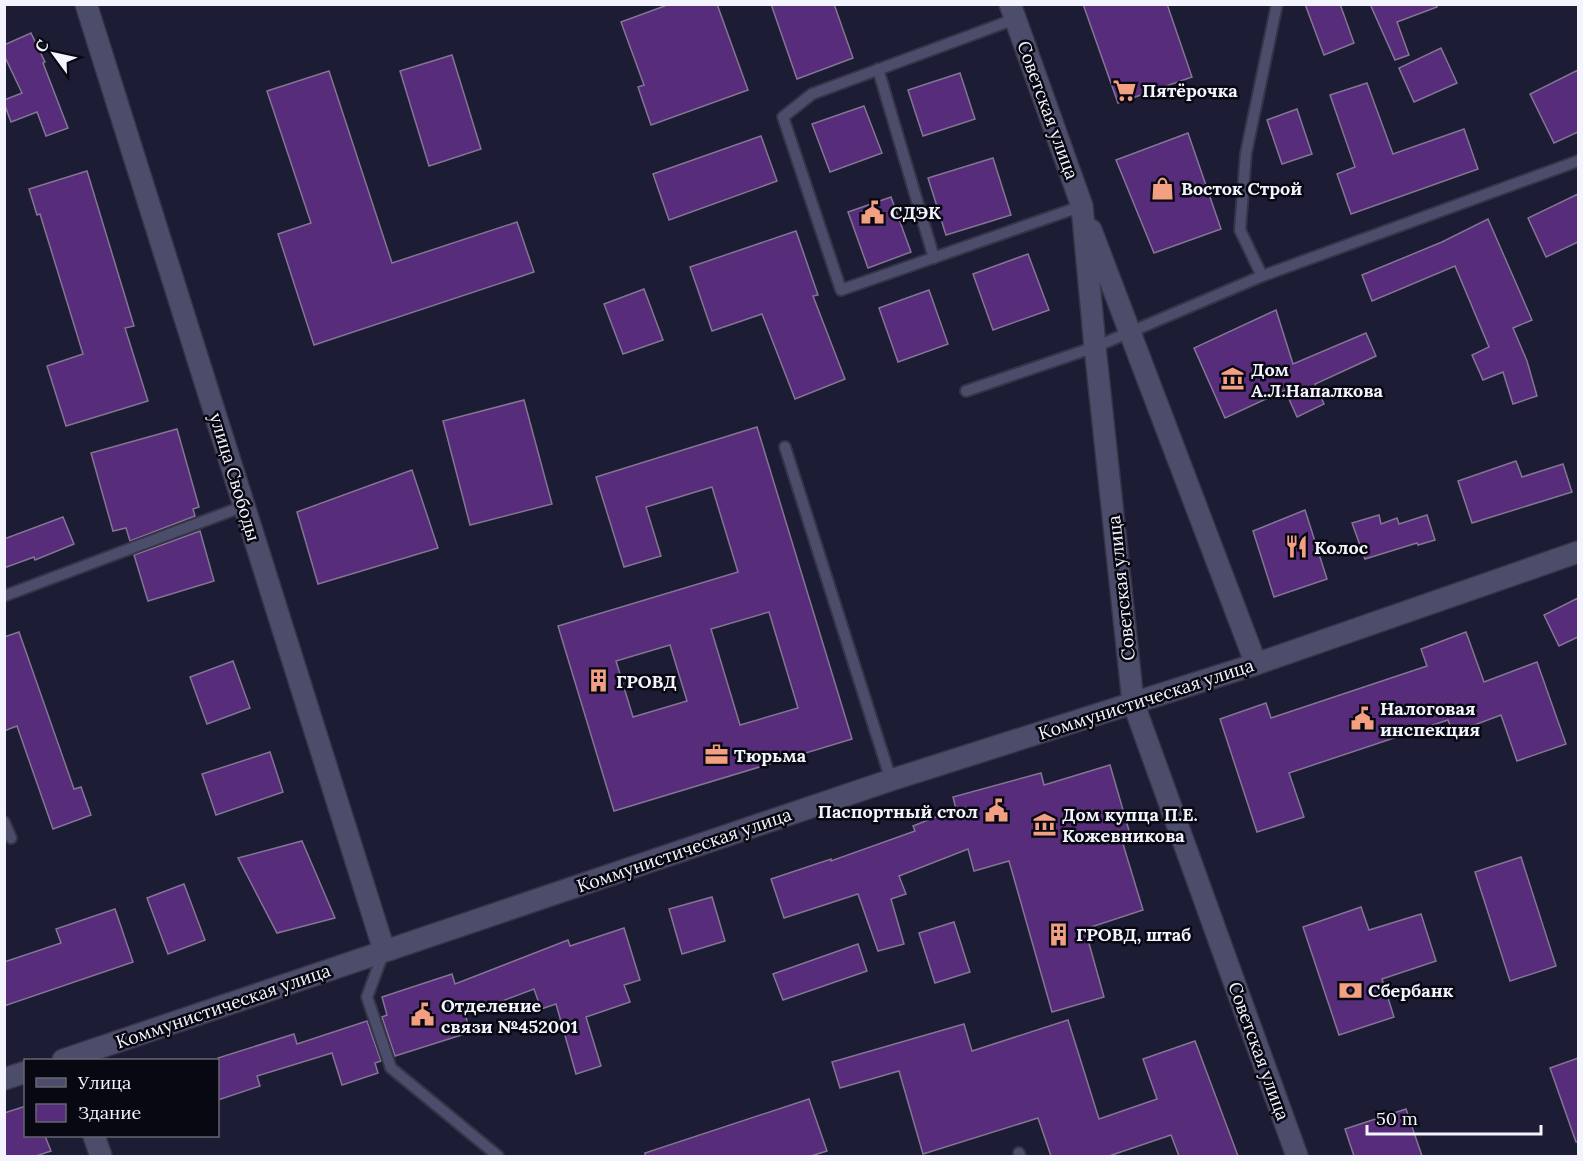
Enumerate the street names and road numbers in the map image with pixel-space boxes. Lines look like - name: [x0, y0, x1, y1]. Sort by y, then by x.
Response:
- street label: Советская улица: [1012, 37, 1084, 183]
- street label: улица Свободы: [205, 410, 265, 544]
- street label: Советская улица: [1102, 514, 1140, 662]
- street label: Коммунистическая улица: [1035, 653, 1257, 745]
- street label: Коммунистическая улица: [574, 802, 794, 898]
- street label: Коммунистическая улица: [113, 958, 333, 1054]
- street label: Советская улица: [1223, 978, 1295, 1124]

